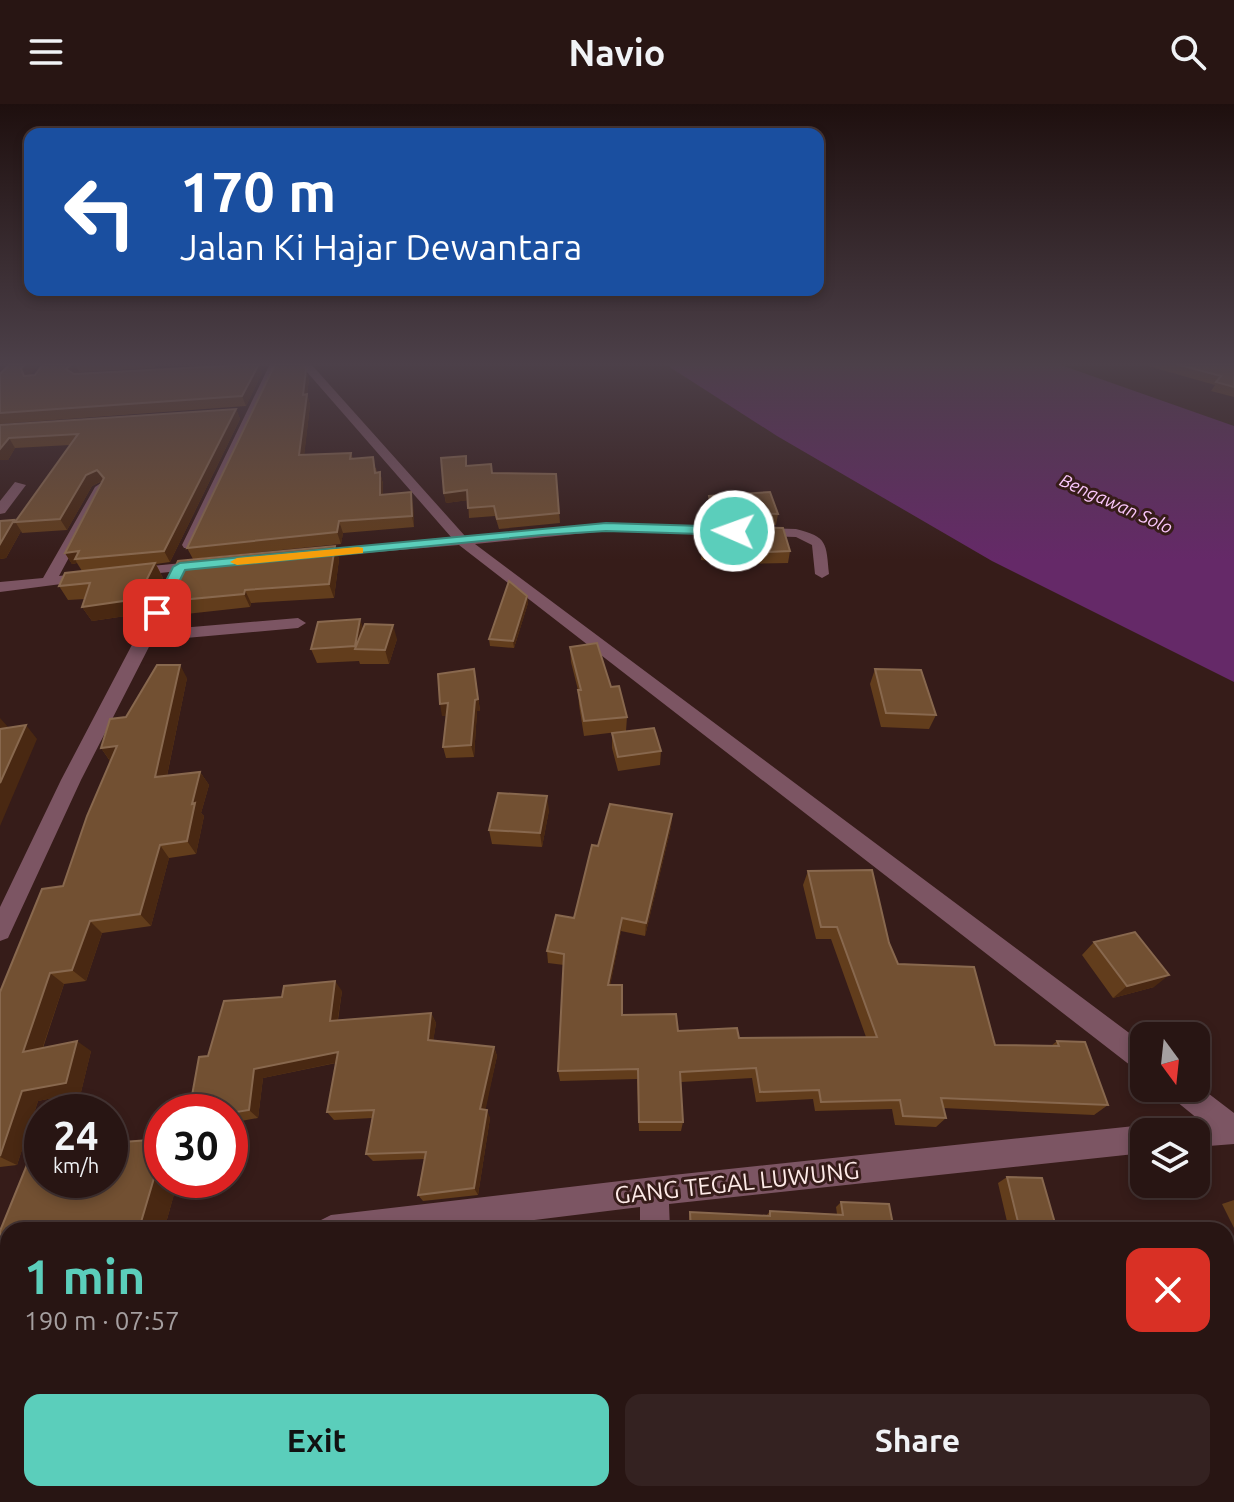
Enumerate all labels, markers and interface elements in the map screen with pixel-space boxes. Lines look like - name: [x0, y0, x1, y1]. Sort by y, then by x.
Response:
- icon: menu: [24, 30, 68, 74]
- icon: search: [1166, 30, 1210, 74]
- text: Navio: [569, 32, 665, 73]
- icon: left: [48, 160, 152, 264]
- text: 170 m: [180, 160, 336, 223]
- text: Jalan Ki Hajar Dewantara: [180, 226, 582, 267]
- water label: Bengawan Solo: [1057, 469, 1176, 537]
- position arrow: [692, 489, 776, 573]
- pin: [123, 579, 191, 647]
- icon: arrive: [135, 591, 179, 635]
- north arrow: [1130, 1022, 1210, 1102]
- map controls: [1130, 1022, 1210, 1198]
- speed limit sign: 30: [144, 1094, 248, 1198]
- text: 24: [53, 1113, 99, 1158]
- button: layers: [1130, 1118, 1210, 1198]
- text: km/h: [53, 1154, 99, 1177]
- street label: GANG TEGAL LUWUNG: [613, 1156, 861, 1209]
- button: close: [1126, 1248, 1210, 1332]
- text: 1 min: [24, 1249, 145, 1303]
- text: 190 m · 07:57: [24, 1306, 180, 1335]
- button: Exit: [24, 1394, 609, 1486]
- button: Share: [625, 1394, 1210, 1486]

